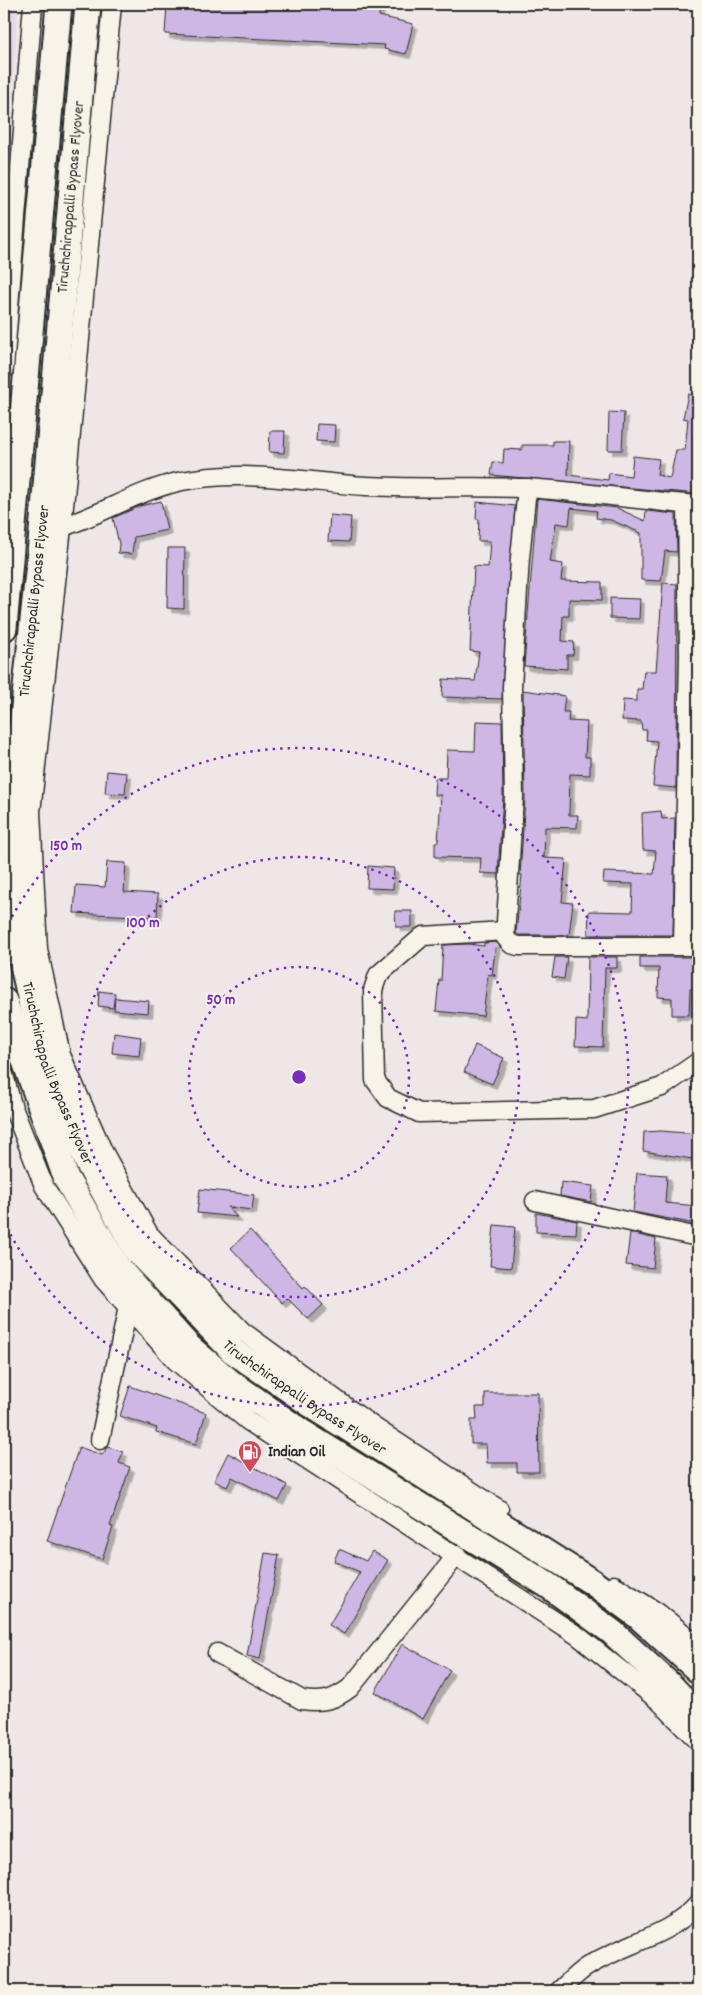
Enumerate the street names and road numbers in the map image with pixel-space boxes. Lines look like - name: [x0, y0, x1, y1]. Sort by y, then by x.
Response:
- street label: Tiruchchirappalli Bypass Flyover: [51, 100, 91, 294]
- street label: Tiruchchirappalli Bypass Flyover: [13, 504, 57, 698]
- street label: Tiruchchirappalli Bypass Flyover: [15, 980, 99, 1169]
- street label: Tiruchchirappalli Bypass Flyover: [217, 1335, 391, 1461]

